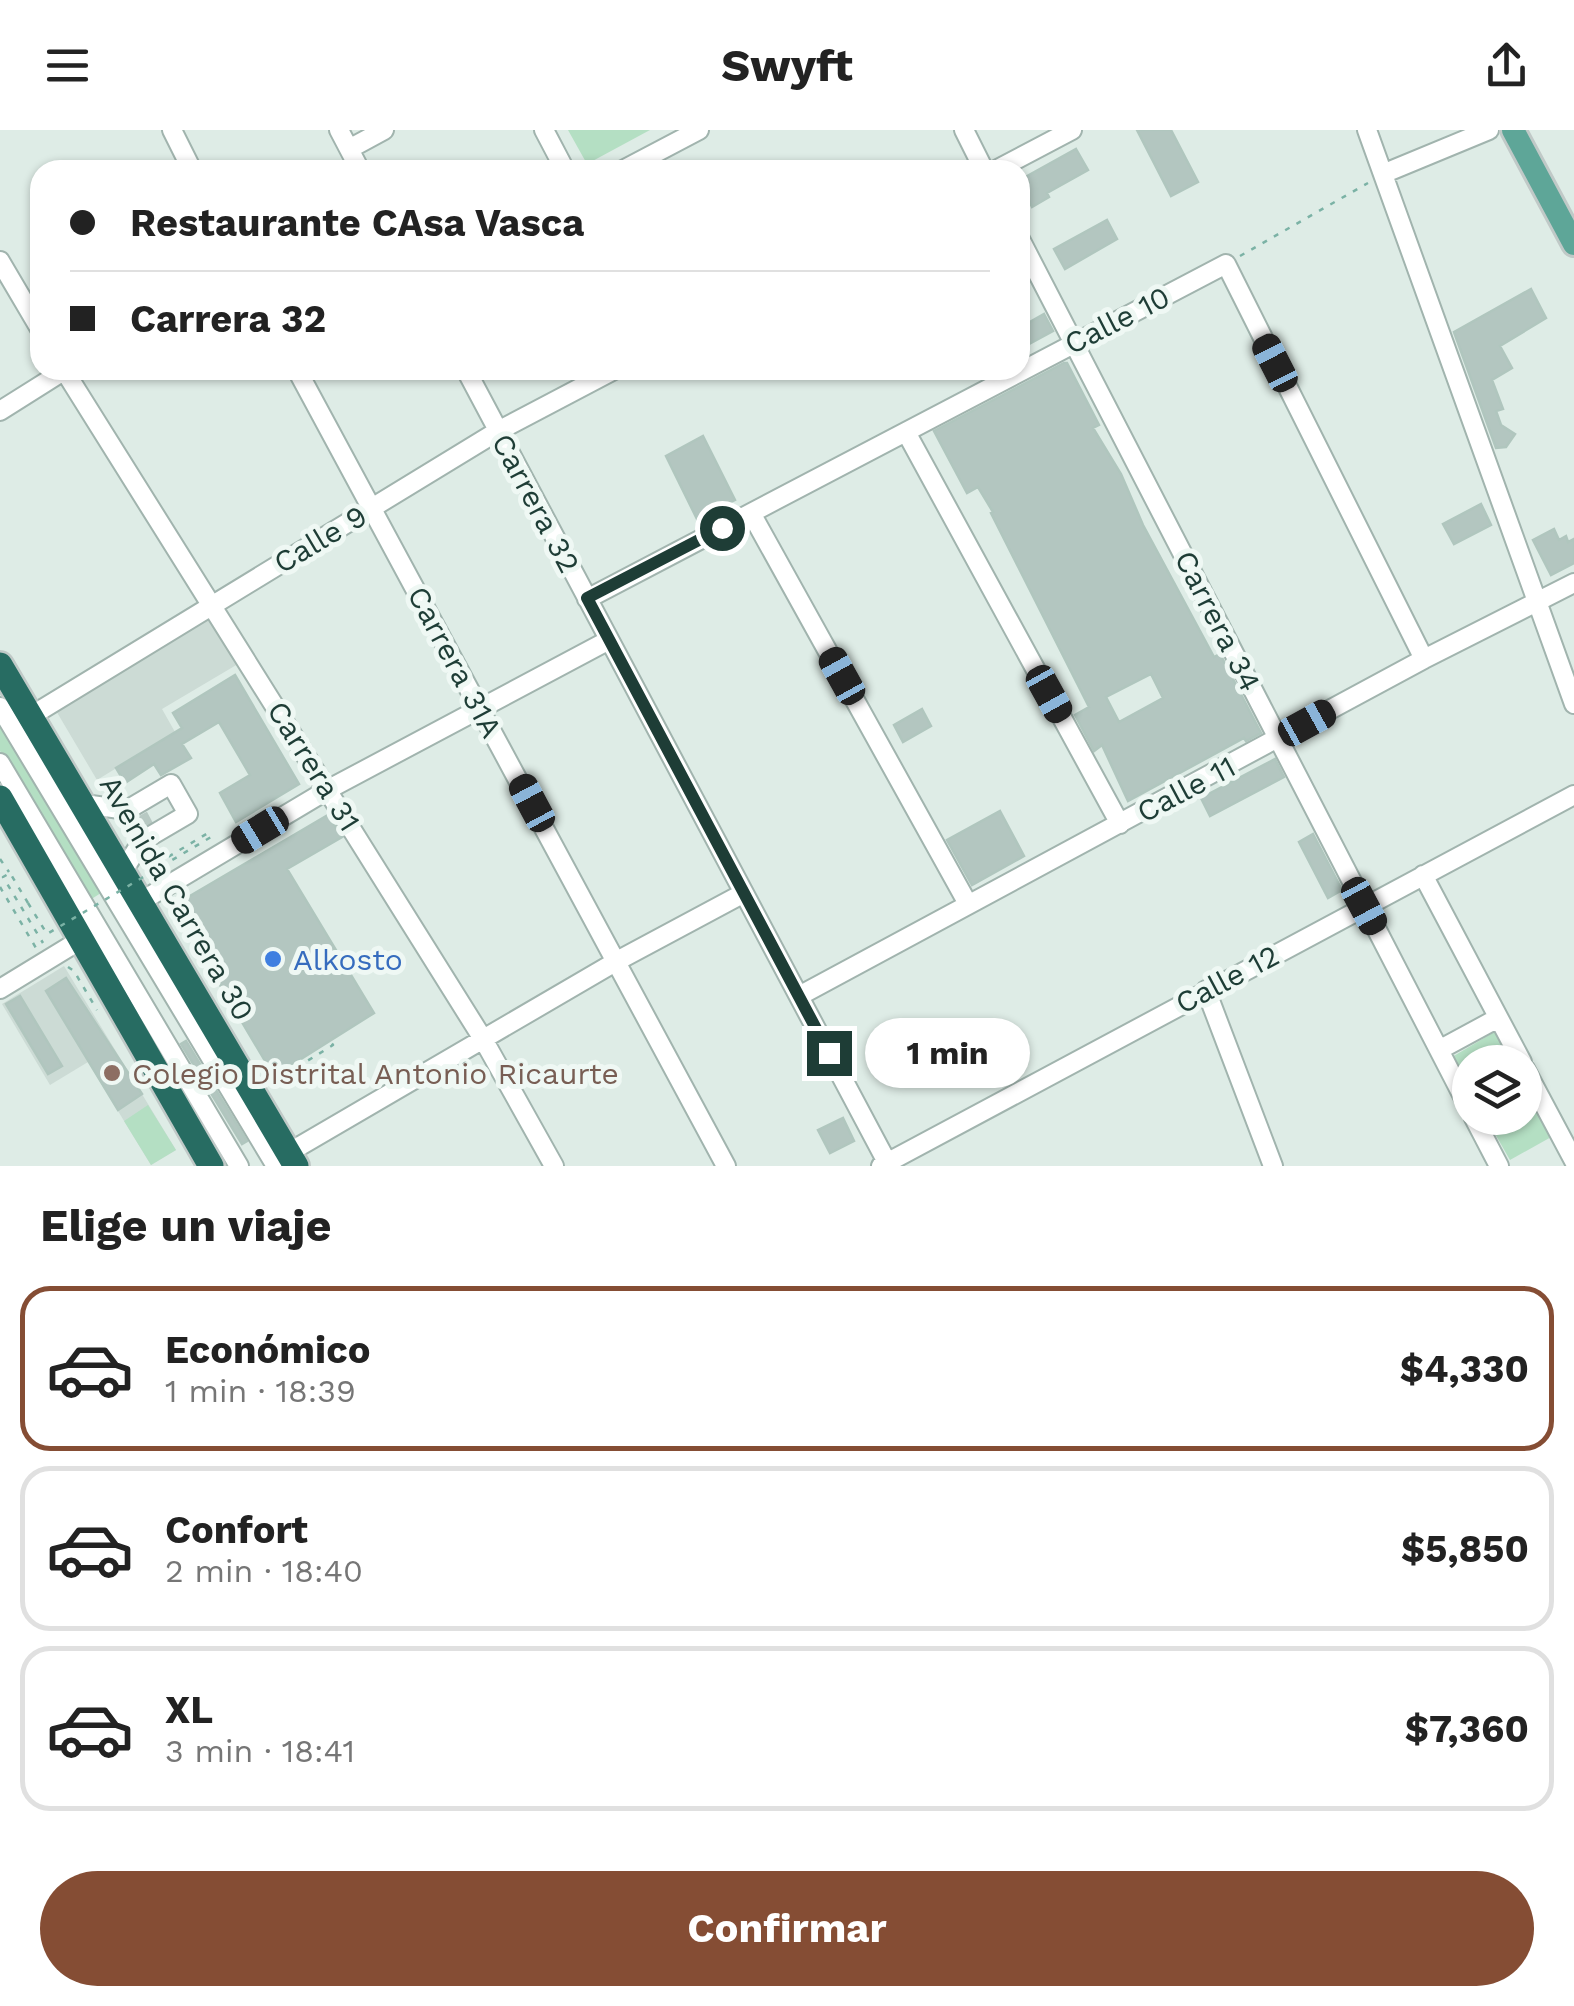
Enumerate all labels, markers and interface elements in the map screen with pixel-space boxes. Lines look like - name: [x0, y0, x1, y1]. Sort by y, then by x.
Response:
- icon: menu: [40, 38, 95, 93]
- icon: share: [1479, 38, 1534, 93]
- text: Swyft: [721, 39, 853, 92]
- text: Restaurante CAsa Vasca: [130, 201, 584, 245]
- street label: Calle 10: [1059, 279, 1175, 361]
- text: Carrera 32: [130, 297, 326, 341]
- car: [1248, 329, 1302, 397]
- street label: Carrera 32: [485, 428, 587, 578]
- street label: Calle 9: [267, 498, 373, 580]
- route start: [700, 506, 745, 551]
- street label: Carrera 34: [1168, 545, 1268, 697]
- street label: Carrera 31A: [401, 580, 510, 744]
- car: [814, 642, 870, 710]
- car: [1021, 660, 1077, 728]
- street label: Carrera 31: [260, 695, 368, 837]
- car: [1273, 695, 1341, 751]
- street label: Calle 11: [1131, 749, 1241, 829]
- street label: Avenida Carrera 30: [93, 769, 261, 1027]
- car: [505, 769, 559, 837]
- car: [227, 802, 293, 858]
- car: [1337, 872, 1391, 940]
- street label: Calle 12: [1169, 937, 1285, 1021]
- place label: Alkosto: [293, 942, 403, 977]
- marker: Alkosto: [262, 948, 284, 970]
- callout: 1 min: [864, 1018, 1029, 1088]
- route end: [807, 1031, 852, 1076]
- text: 1 min: [906, 1034, 989, 1072]
- map controls: [1452, 1045, 1542, 1135]
- button: layers: [1452, 1045, 1542, 1135]
- place label: Colegio Distrital Antonio Ricaurte: [132, 1056, 619, 1091]
- marker: Colegio Distrital Antonio Ricaurte: [101, 1062, 123, 1084]
- text: Elige un viaje: [40, 1199, 332, 1252]
- icon: car: [45, 1324, 135, 1414]
- text: Económico: [165, 1328, 370, 1372]
- text: $4,330: [1400, 1347, 1529, 1391]
- text: 1 min · 18:39: [165, 1372, 356, 1410]
- icon: car: [45, 1504, 135, 1594]
- text: Confort: [165, 1508, 308, 1552]
- text: $5,850: [1401, 1527, 1529, 1571]
- text: 2 min · 18:40: [165, 1552, 363, 1590]
- icon: car: [45, 1684, 135, 1774]
- text: XL: [165, 1688, 213, 1732]
- text: $7,360: [1405, 1707, 1529, 1751]
- text: 3 min · 18:41: [165, 1732, 355, 1770]
- button: Confirmar: [40, 1871, 1534, 1986]

